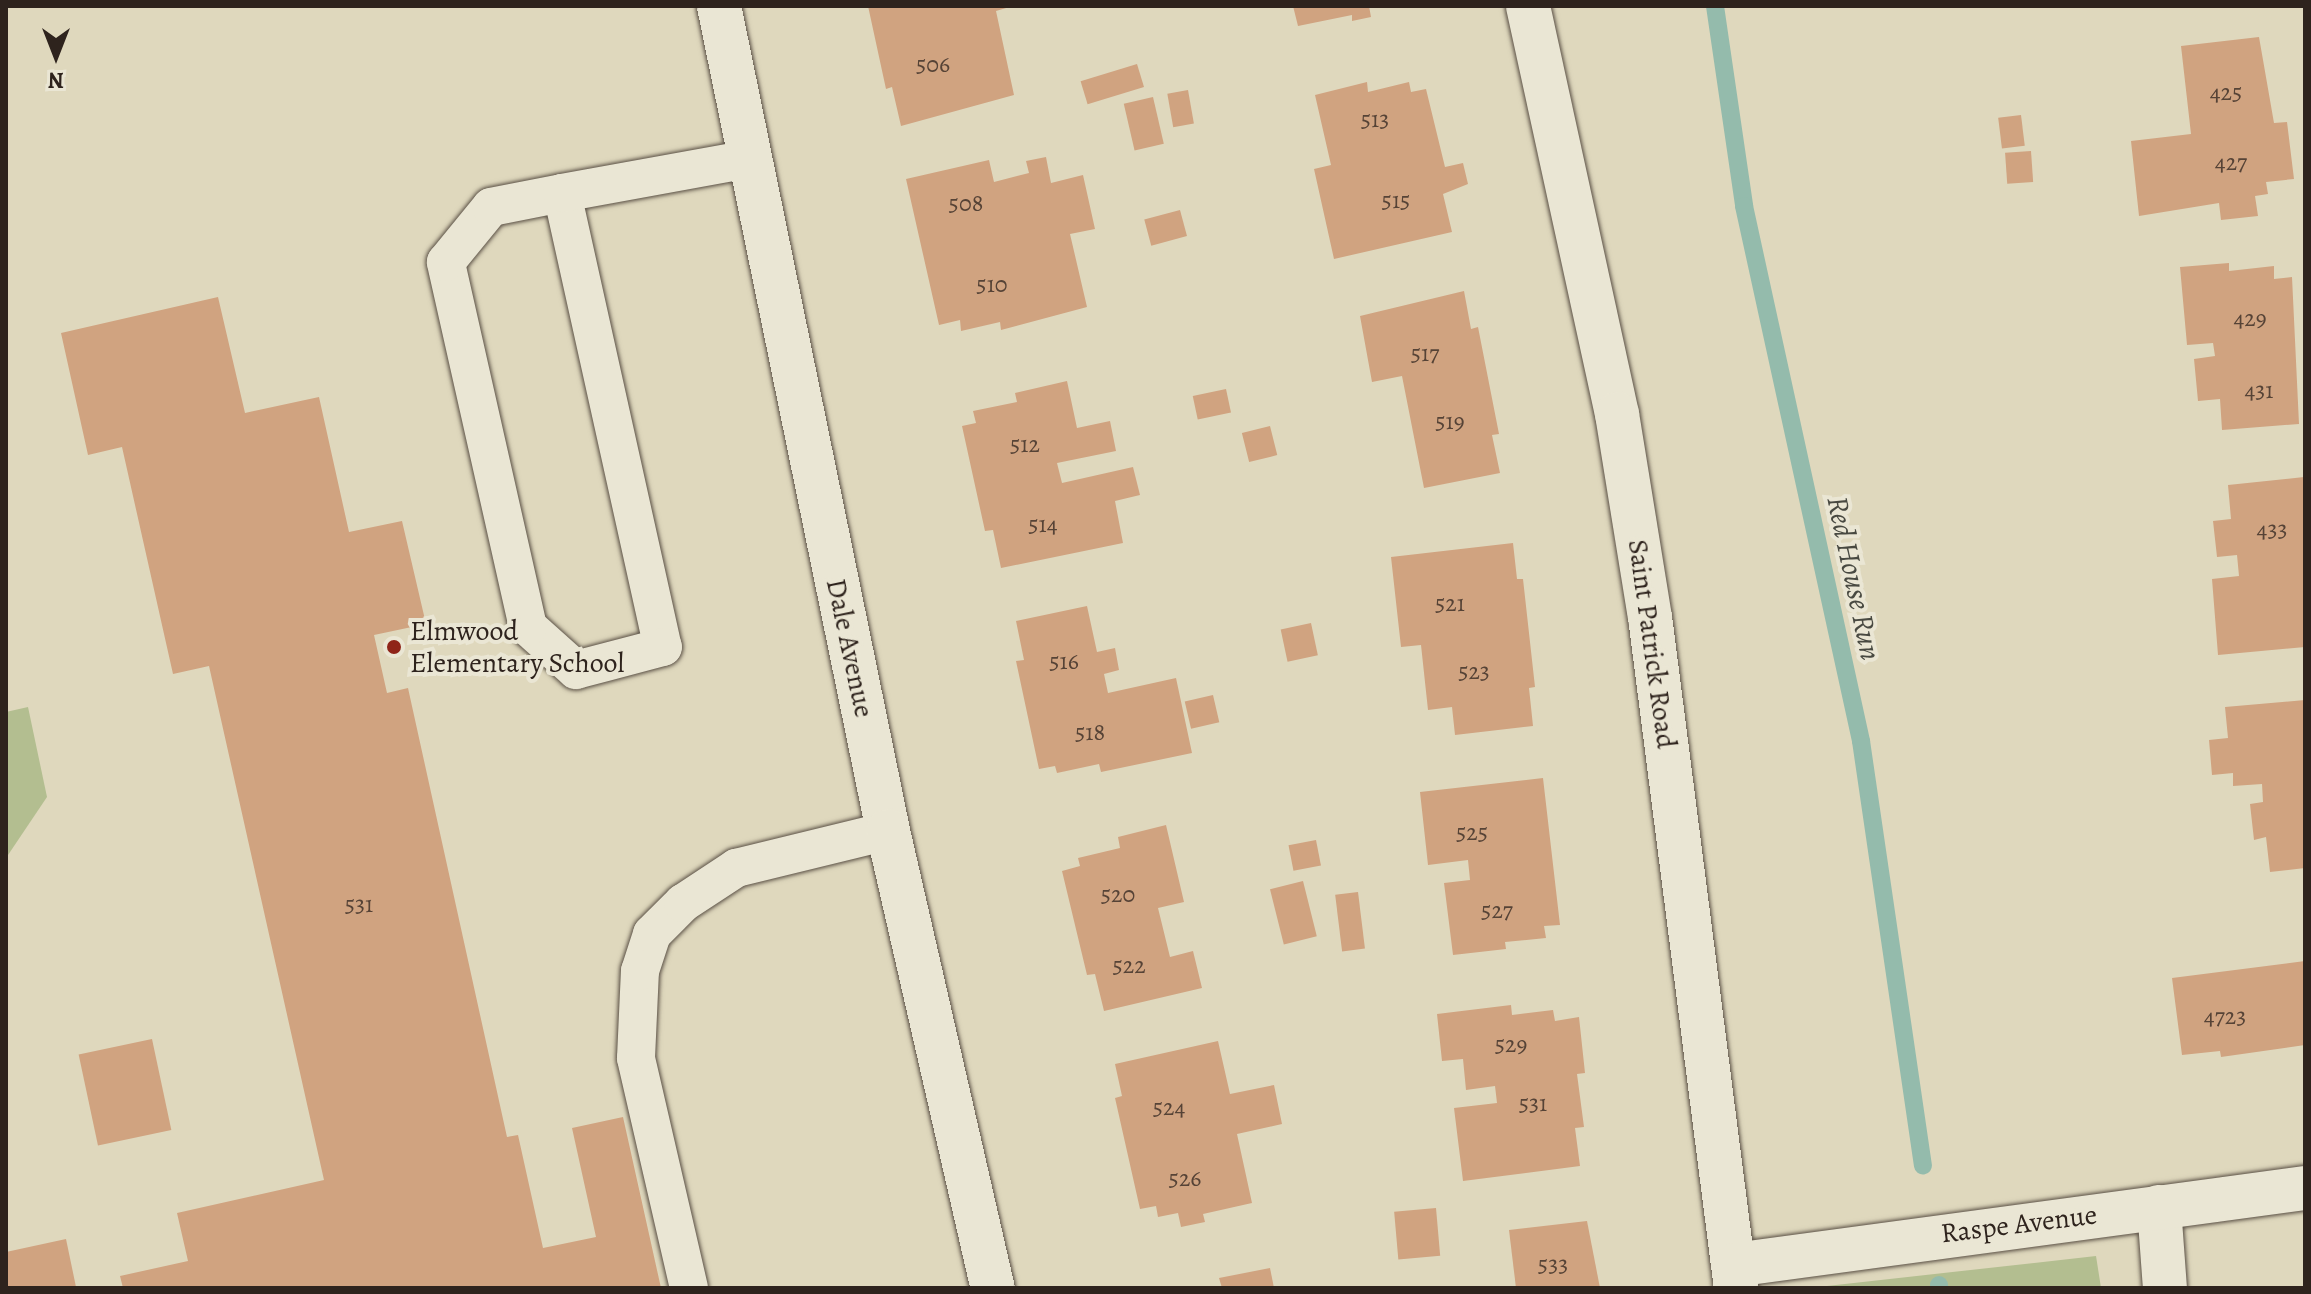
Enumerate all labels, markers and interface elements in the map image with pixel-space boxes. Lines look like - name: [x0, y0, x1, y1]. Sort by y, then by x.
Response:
- north arrow: [16, 16, 96, 96]
- house number: 506: [916, 51, 950, 79]
- text: N: [48, 65, 64, 95]
- house number: 425: [2210, 79, 2242, 107]
- house number: 513: [1361, 106, 1389, 134]
- house number: 427: [2215, 149, 2247, 177]
- house number: 515: [1382, 187, 1410, 215]
- house number: 508: [949, 190, 983, 218]
- house number: 510: [976, 271, 1008, 299]
- house number: 429: [2233, 305, 2267, 333]
- house number: 517: [1411, 340, 1439, 368]
- house number: 431: [2244, 377, 2274, 405]
- house number: 519: [1435, 408, 1465, 436]
- house number: 512: [1010, 431, 1040, 459]
- water label: Red House Run: [1819, 493, 1889, 663]
- house number: 514: [1028, 511, 1058, 539]
- house number: 433: [2257, 516, 2287, 544]
- street label: Saint Patrick Road: [1621, 537, 1683, 751]
- street label: Dale Avenue: [819, 576, 881, 720]
- house number: 521: [1435, 590, 1465, 618]
- place label: Elmwood Elementary School: [410, 614, 624, 680]
- marker: Elmwood Elementary School: [385, 638, 403, 656]
- house number: 516: [1049, 648, 1079, 676]
- house number: 523: [1458, 658, 1490, 686]
- house number: 518: [1075, 719, 1105, 747]
- house number: 525: [1456, 819, 1488, 847]
- house number: 520: [1101, 881, 1135, 909]
- house number: 531: [345, 891, 373, 919]
- house number: 527: [1481, 897, 1513, 925]
- house number: 522: [1112, 952, 1146, 980]
- house number: 4723: [2204, 1003, 2246, 1031]
- house number: 529: [1495, 1031, 1527, 1059]
- house number: 531: [1519, 1090, 1547, 1118]
- house number: 524: [1153, 1094, 1185, 1122]
- house number: 526: [1169, 1165, 1201, 1193]
- street label: Raspe Avenue: [1939, 1198, 2099, 1250]
- house number: 533: [1538, 1251, 1568, 1279]

